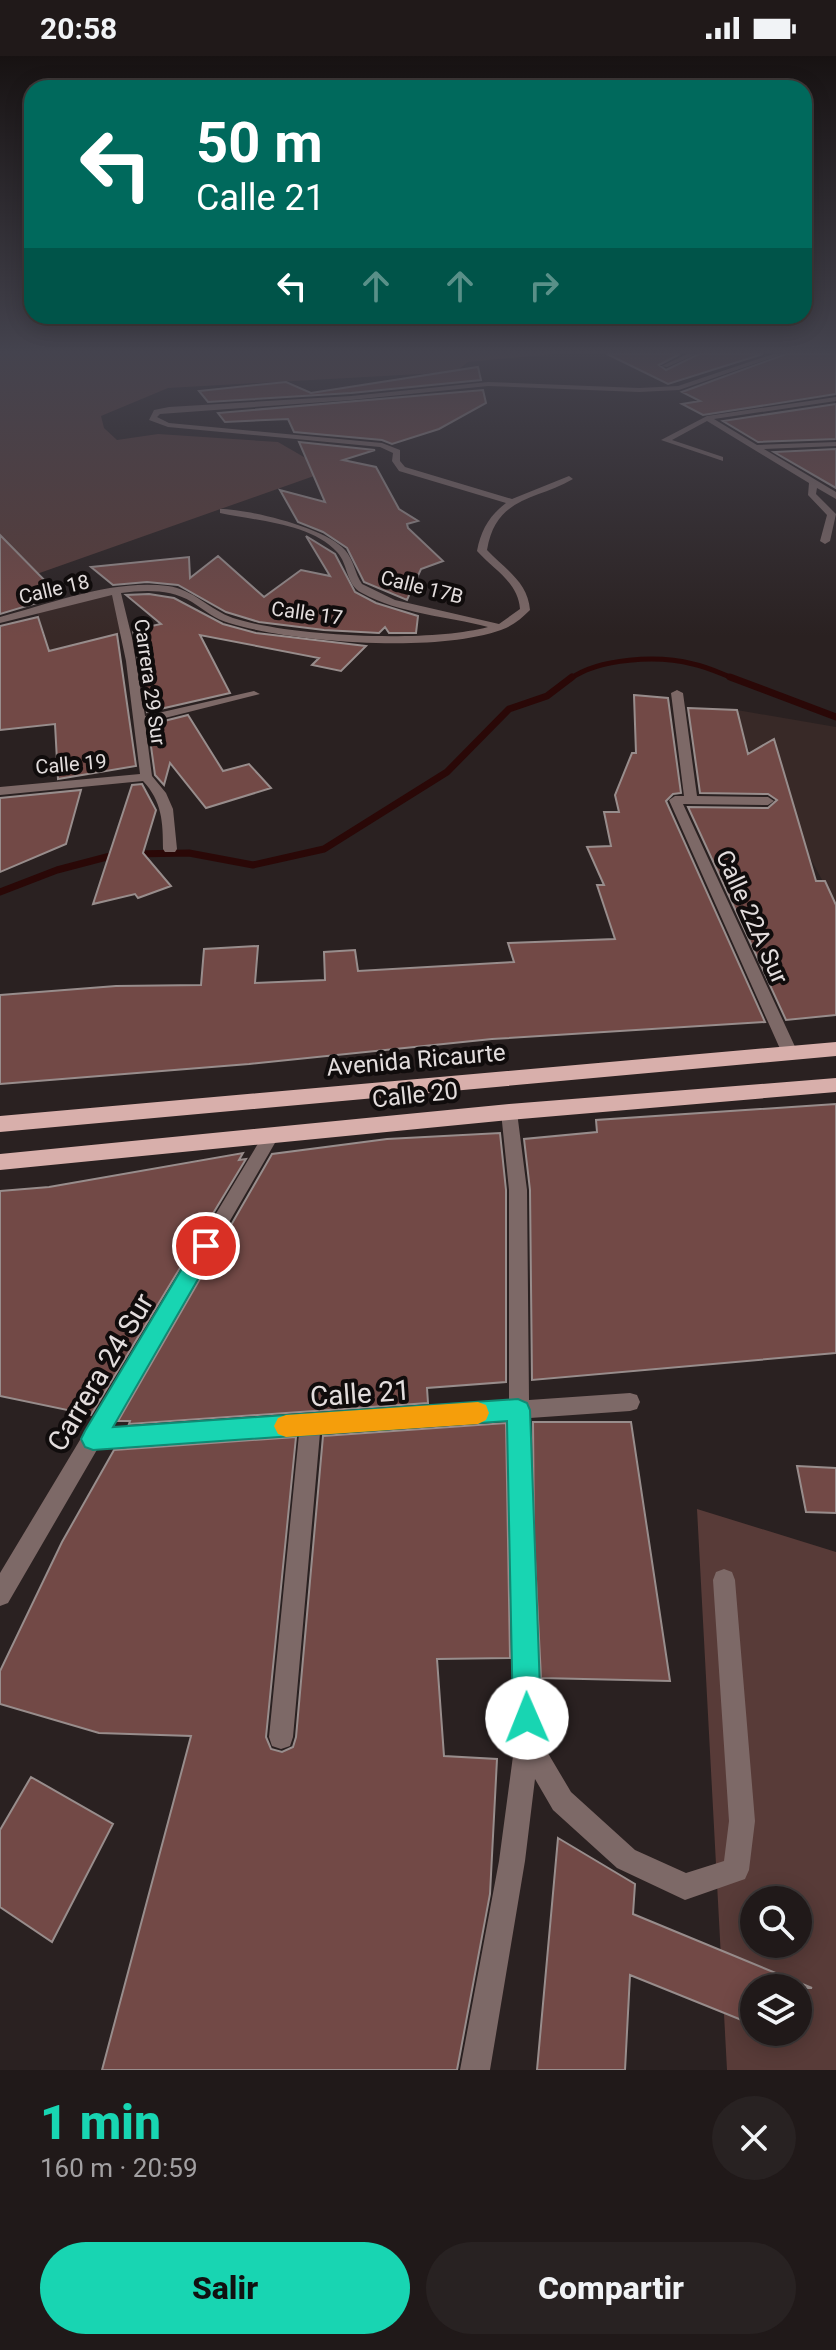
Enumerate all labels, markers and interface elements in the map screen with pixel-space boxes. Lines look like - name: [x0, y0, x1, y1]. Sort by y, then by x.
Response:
- text: 20:58: [40, 11, 117, 46]
- text: 50 m: [196, 110, 323, 176]
- icon: left: [64, 112, 168, 216]
- text: Calle 21: [196, 177, 325, 219]
- icon: left: [270, 264, 314, 308]
- icon: ahead: [354, 264, 398, 308]
- icon: ahead: [438, 264, 482, 308]
- icon: right: [522, 264, 566, 308]
- street label: Calle 17B: [378, 565, 466, 609]
- street label: Calle 18: [16, 569, 92, 609]
- street label: Calle 17: [270, 596, 344, 630]
- street label: Carrera 29 Sur: [129, 617, 171, 747]
- street label: Calle 19: [34, 749, 108, 779]
- street label: Calle 22A Sur: [710, 846, 794, 988]
- street label: Avenida Ricaurte: [325, 1038, 507, 1082]
- street label: Calle 20: [371, 1077, 459, 1113]
- pin: [172, 1212, 240, 1280]
- icon: arrive: [184, 1224, 228, 1268]
- street label: Carrera 24 Sur: [40, 1287, 161, 1457]
- street label: Calle 21: [309, 1374, 411, 1413]
- position arrow: [485, 1676, 569, 1760]
- map controls: [740, 1886, 812, 2046]
- button: search: [740, 1886, 812, 1958]
- button: layers: [740, 1974, 812, 2046]
- text: 1 min: [40, 2094, 161, 2151]
- button: close: [712, 2096, 796, 2180]
- text: 160 m · 20:59: [40, 2153, 198, 2183]
- button: Salir: [40, 2242, 410, 2334]
- button: Compartir: [426, 2242, 796, 2334]

